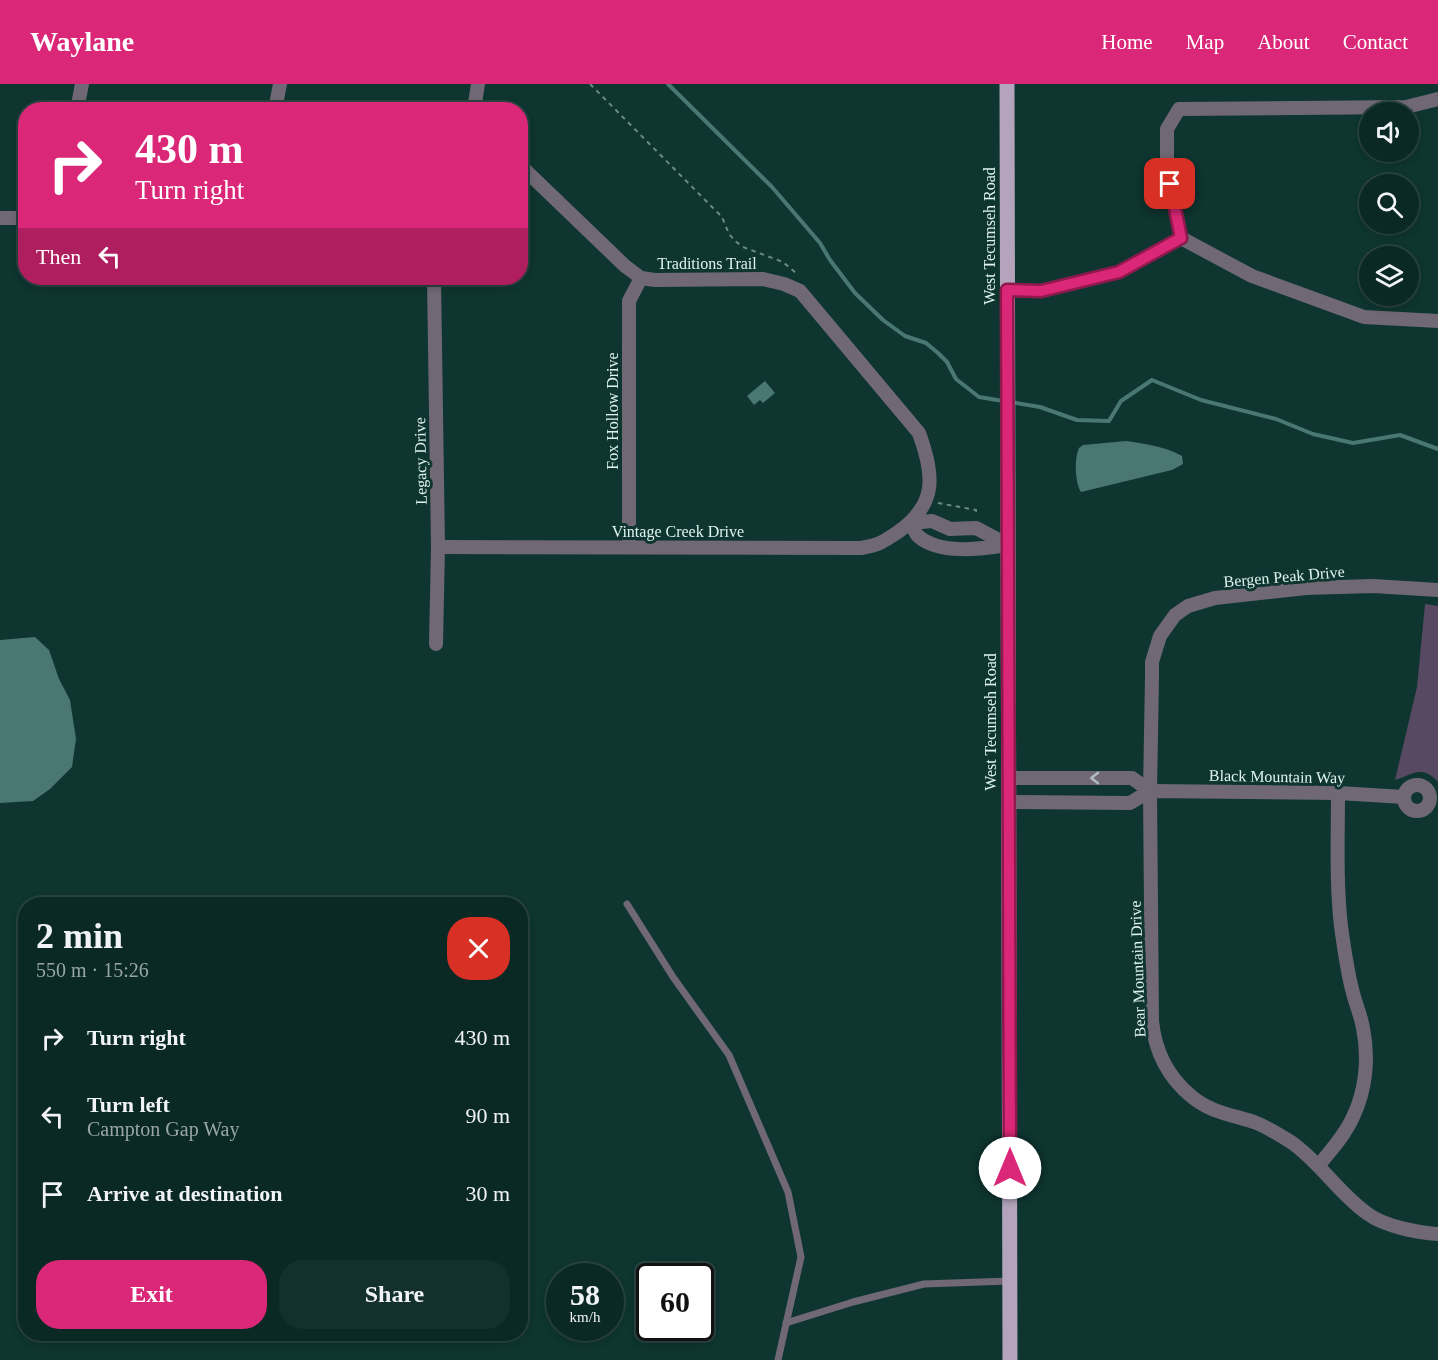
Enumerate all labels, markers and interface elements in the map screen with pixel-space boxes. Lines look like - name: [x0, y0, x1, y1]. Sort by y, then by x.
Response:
- text: Waylane: [30, 26, 134, 57]
- text: Home: [1101, 30, 1153, 54]
- text: Map: [1186, 30, 1224, 54]
- text: About: [1257, 30, 1310, 54]
- text: Contact: [1343, 30, 1408, 54]
- map controls: [1359, 102, 1419, 306]
- button: sound: [1359, 102, 1419, 162]
- icon: right: [36, 126, 114, 204]
- text: 430 m: [135, 126, 244, 172]
- pin: [1144, 158, 1195, 209]
- street label: West Tecumseh Road: [981, 167, 998, 305]
- icon: arrive: [1153, 167, 1186, 200]
- button: search: [1359, 174, 1419, 234]
- text: Turn right: [135, 175, 244, 205]
- icon: left: [93, 240, 126, 273]
- text: Then: [36, 244, 81, 269]
- button: layers: [1359, 246, 1419, 306]
- street label: Traditions Trail: [657, 255, 757, 272]
- street label: Fox Hollow Drive: [604, 352, 621, 470]
- street label: Legacy Drive: [411, 417, 431, 505]
- street label: Vintage Creek Drive: [612, 523, 744, 541]
- street label: Bergen Peak Drive: [1223, 563, 1345, 591]
- street label: West Tecumseh Road: [982, 653, 999, 791]
- street label: Black Mountain Way: [1209, 767, 1345, 787]
- one-way arrow: [1091, 772, 1100, 784]
- street label: Bear Mountain Drive: [1127, 900, 1148, 1038]
- text: 2 min: [36, 916, 123, 956]
- button: close: [447, 917, 510, 980]
- text: 550 m · 15:26: [36, 959, 149, 981]
- icon: right: [36, 1022, 69, 1055]
- text: Turn right: [87, 1025, 186, 1050]
- text: 430 m: [454, 1025, 510, 1050]
- text: Turn left: [87, 1092, 170, 1117]
- icon: left: [36, 1100, 69, 1133]
- text: 90 m: [465, 1103, 510, 1128]
- text: Campton Gap Way: [87, 1118, 239, 1140]
- position arrow: [978, 1136, 1042, 1200]
- icon: arrive: [36, 1178, 69, 1211]
- text: Arrive at destination: [87, 1181, 283, 1206]
- text: 30 m: [465, 1181, 510, 1206]
- button: Exit: [36, 1260, 267, 1329]
- button: Share: [279, 1260, 510, 1329]
- speed limit sign: 60: [636, 1263, 714, 1341]
- text: 58: [570, 1278, 600, 1311]
- text: km/h: [570, 1309, 600, 1325]

